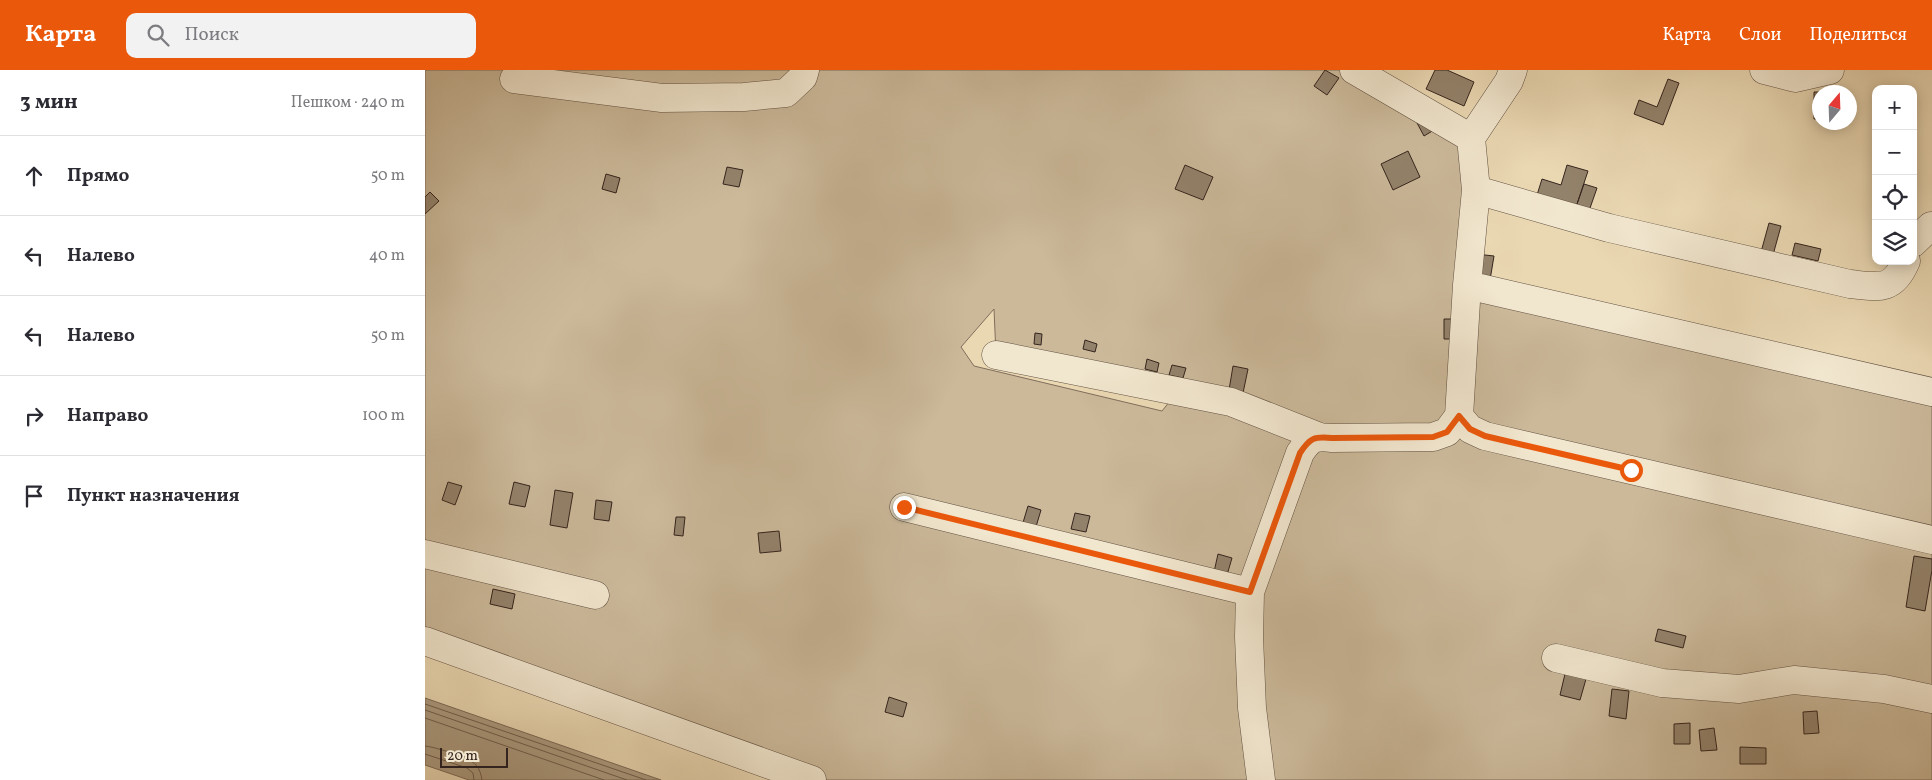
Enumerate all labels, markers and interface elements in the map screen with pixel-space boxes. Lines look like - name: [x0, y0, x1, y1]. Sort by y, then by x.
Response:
- search box: [126, 13, 476, 58]
- text: Карта: [25, 18, 96, 52]
- icon: search: [144, 21, 172, 49]
- text: Поиск: [184, 22, 239, 48]
- text: Карта: [1663, 23, 1711, 48]
- text: Слои: [1739, 23, 1781, 48]
- text: Поделиться: [1809, 23, 1907, 48]
- north arrow: [1812, 85, 1857, 130]
- map controls: [1872, 85, 1917, 265]
- button: +: [1872, 85, 1917, 130]
- text: 3 мин: [20, 88, 78, 117]
- text: Пешком · 240 m: [291, 92, 405, 114]
- button: −: [1872, 130, 1917, 175]
- icon: ahead: [20, 162, 48, 190]
- text: Прямо: [67, 163, 129, 189]
- text: 50 m: [371, 165, 405, 187]
- button: locate: [1872, 175, 1917, 220]
- button: layers: [1872, 220, 1917, 265]
- icon: left: [20, 242, 48, 270]
- text: Налево: [67, 243, 135, 269]
- text: 40 m: [369, 245, 405, 267]
- icon: left: [20, 322, 48, 350]
- text: Налево: [67, 323, 135, 349]
- text: 50 m: [371, 325, 405, 347]
- icon: right: [20, 402, 48, 430]
- text: Направо: [67, 403, 149, 429]
- text: 100 m: [362, 405, 405, 427]
- route start: [1620, 459, 1643, 482]
- icon: arrive: [20, 482, 48, 510]
- text: Пункт назначения: [67, 483, 240, 509]
- route end: [893, 496, 916, 519]
- scale bar: [440, 745, 507, 768]
- text: 20 m: [447, 747, 478, 766]

